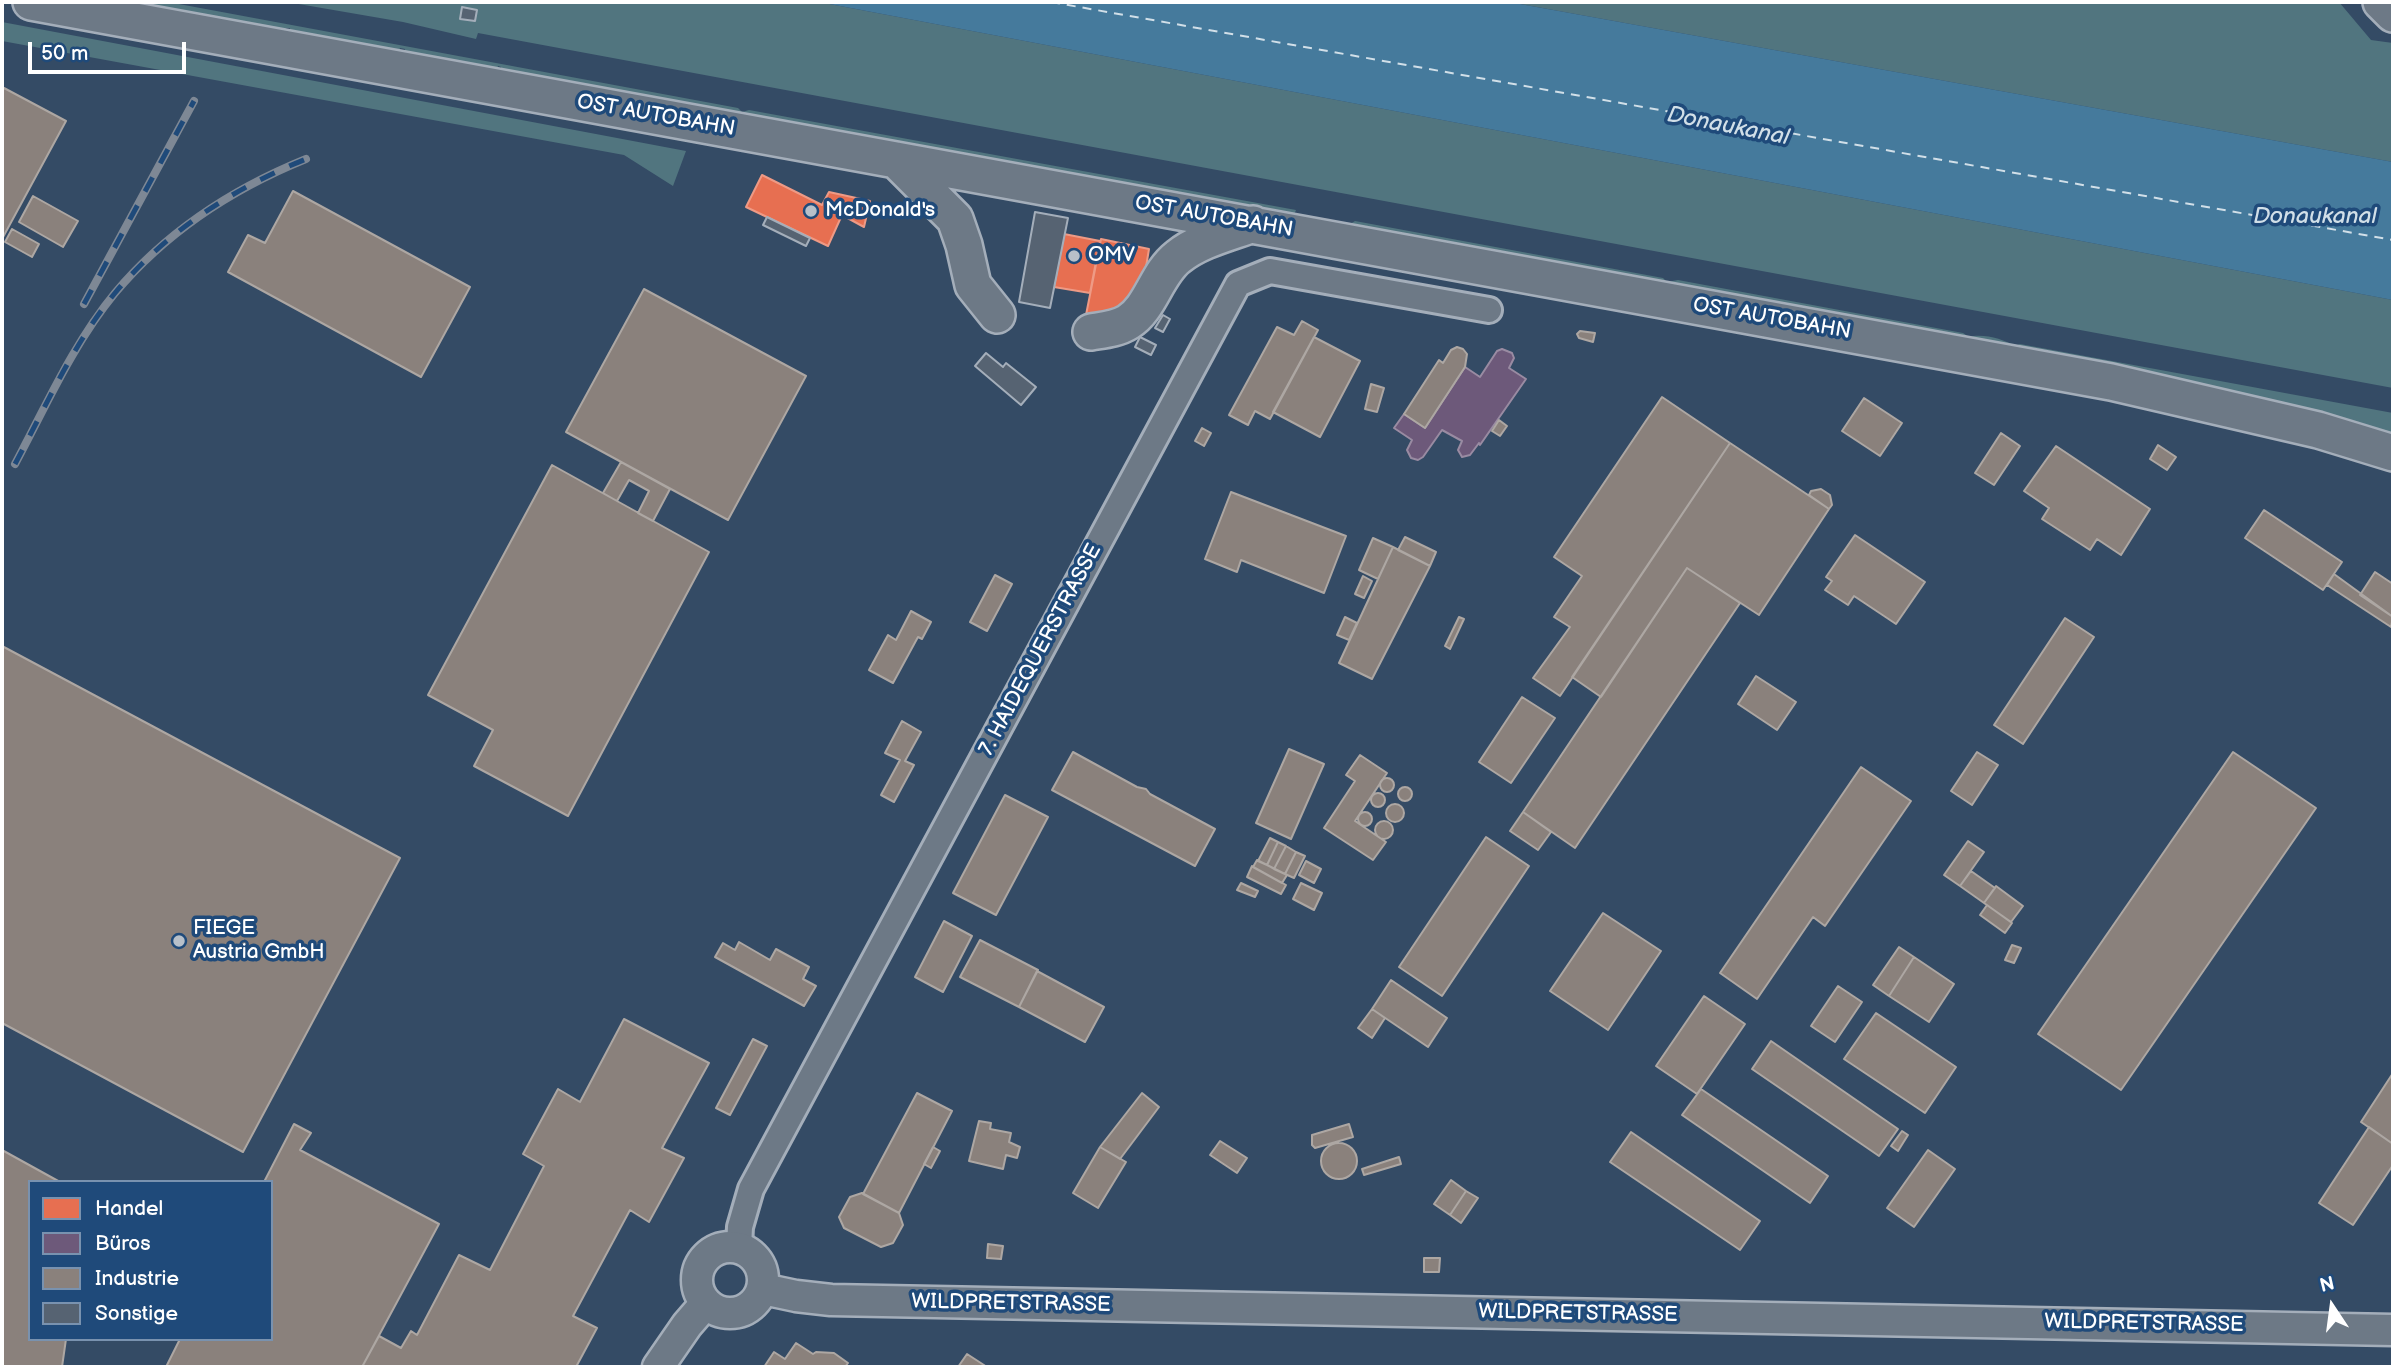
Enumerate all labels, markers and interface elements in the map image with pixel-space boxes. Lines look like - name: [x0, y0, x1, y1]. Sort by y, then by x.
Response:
- scale bar: [32, 28, 189, 72]
- text: 50 m: [41, 41, 88, 66]
- street label: OST AUTOBAHN: [575, 90, 737, 142]
- water label: Donaukanal: [1665, 102, 1791, 152]
- street label: OST AUTOBAHN: [1133, 191, 1295, 243]
- place label: McDonald's: [825, 198, 935, 224]
- marker: McDonald's: [803, 203, 819, 219]
- water label: Donaukanal: [2253, 203, 2377, 231]
- place label: OMV: [1088, 243, 1135, 269]
- marker: OMV: [1066, 248, 1082, 264]
- street label: OST AUTOBAHN: [1691, 293, 1853, 345]
- street label: 7. HAIDEQUERSTRASSE: [974, 540, 1108, 760]
- place label: FIEGE Austria GmbH: [193, 916, 325, 966]
- marker: FIEGE Austria GmbH: [171, 933, 187, 949]
- legend: [28, 1180, 273, 1341]
- text: Handel: [95, 1196, 163, 1221]
- text: Büros: [95, 1231, 151, 1256]
- text: Industrie: [95, 1266, 179, 1291]
- north arrow: [2297, 1271, 2367, 1341]
- text: N: [2318, 1272, 2337, 1298]
- street label: WILDPRETSTRASSE: [911, 1290, 1111, 1318]
- street label: WILDPRETSTRASSE: [1478, 1300, 1678, 1328]
- text: Sonstige: [95, 1301, 178, 1326]
- street label: WILDPRETSTRASSE: [2044, 1310, 2244, 1338]

